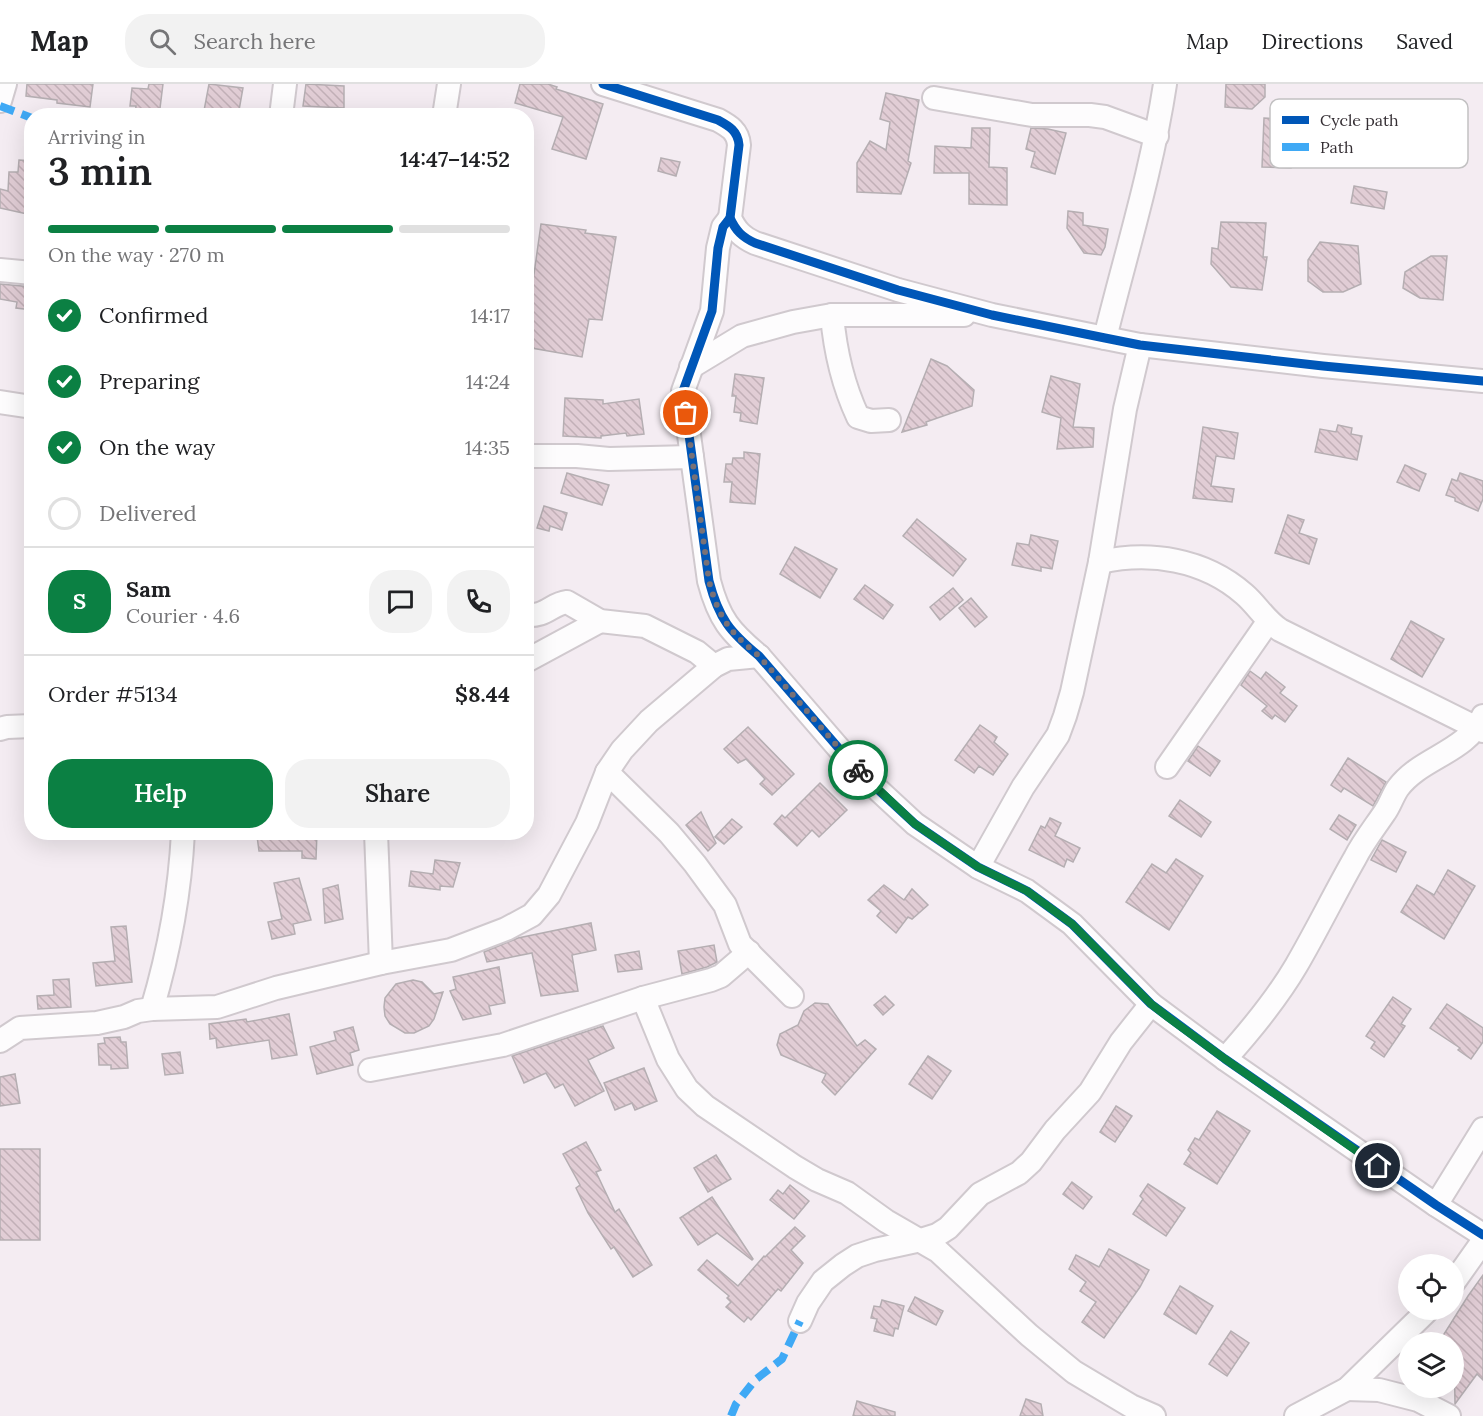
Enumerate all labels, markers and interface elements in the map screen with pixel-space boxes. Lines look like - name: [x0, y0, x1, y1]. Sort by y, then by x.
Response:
- search box: [125, 14, 545, 68]
- text: Map: [30, 23, 89, 59]
- icon: search: [146, 25, 179, 58]
- text: Search here: [194, 27, 316, 55]
- text: Map: [1186, 28, 1229, 55]
- text: Directions: [1262, 28, 1363, 55]
- text: Saved: [1396, 28, 1453, 55]
- legend: [1270, 99, 1468, 168]
- text: Cycle path: [1320, 110, 1399, 130]
- text: Arriving in: [48, 124, 145, 149]
- text: Path: [1320, 137, 1354, 157]
- text: 14:47–14:52: [400, 145, 510, 173]
- text: 3 min: [48, 146, 152, 196]
- text: On the way · 270 m: [48, 242, 225, 267]
- icon: check: [48, 299, 81, 332]
- text: Confirmed: [99, 301, 208, 329]
- text: 14:17: [470, 303, 510, 328]
- icon: check: [48, 365, 81, 398]
- text: Preparing: [99, 367, 199, 395]
- text: 14:24: [466, 369, 510, 394]
- pin: [660, 387, 711, 438]
- icon: bag: [669, 396, 702, 429]
- icon: check: [48, 431, 81, 464]
- text: On the way: [99, 433, 215, 461]
- text: 14:35: [465, 435, 510, 460]
- text: Delivered: [99, 499, 197, 527]
- button: chat: [369, 570, 432, 633]
- button: phone: [447, 570, 510, 633]
- text: Sam: [126, 575, 171, 603]
- text: S: [73, 587, 86, 615]
- text: Courier · 4.6: [126, 603, 240, 628]
- text: Order #5134: [48, 680, 178, 708]
- text: $8.44: [455, 680, 510, 708]
- courier: [828, 740, 888, 800]
- icon: bike: [842, 754, 875, 787]
- button: Help: [48, 759, 273, 828]
- button: Share: [285, 759, 510, 828]
- pin: [1352, 1140, 1403, 1191]
- icon: home: [1361, 1149, 1394, 1182]
- map controls: [1398, 1254, 1464, 1398]
- button: locate: [1398, 1254, 1464, 1320]
- button: layers: [1398, 1332, 1464, 1398]

